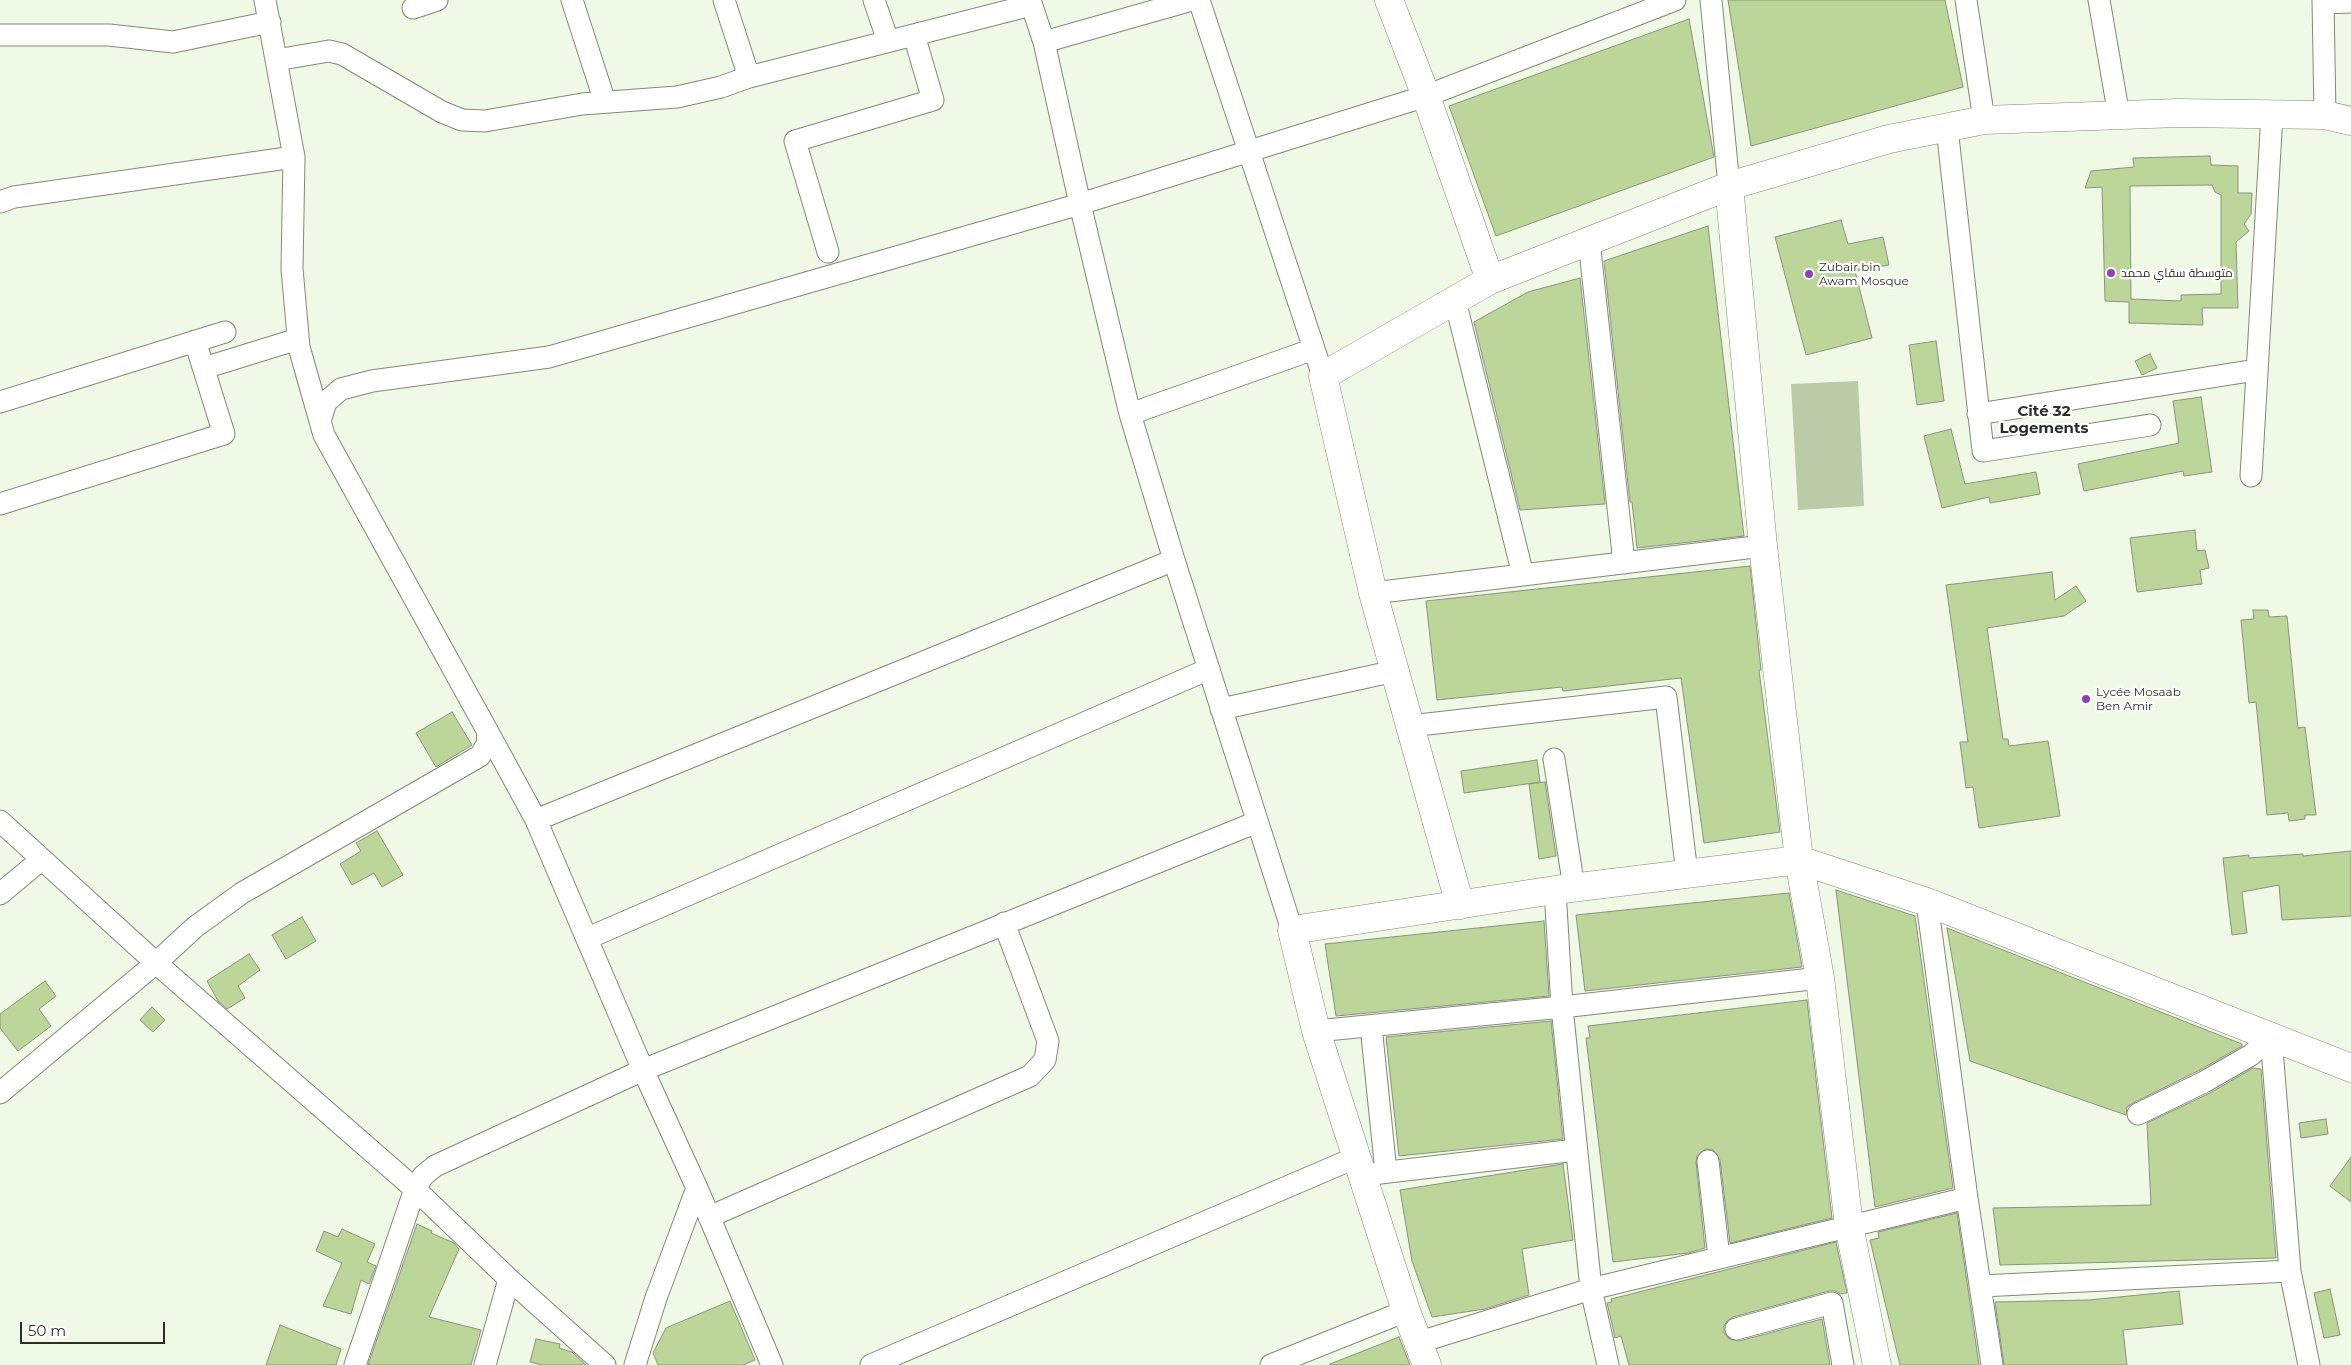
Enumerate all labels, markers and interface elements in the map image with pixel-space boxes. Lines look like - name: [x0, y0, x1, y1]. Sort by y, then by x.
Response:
- place label: Zubair bin Awam Mosque: [1819, 260, 1909, 288]
- place label: متوسطة سقاي محمد: [2121, 266, 2233, 280]
- marker: متوسطة سقاي محمد: [2105, 267, 2117, 279]
- marker: Zubair bin Awam Mosque: [1803, 268, 1815, 280]
- district label: Cité 32 Logements: [2000, 403, 2088, 438]
- place label: Lycée Mosaab Ben Amir: [2096, 685, 2181, 713]
- marker: Lycée Mosaab Ben Amir: [2080, 693, 2092, 705]
- scale bar: [22, 1312, 168, 1344]
- text: 50 m: [28, 1321, 66, 1340]

